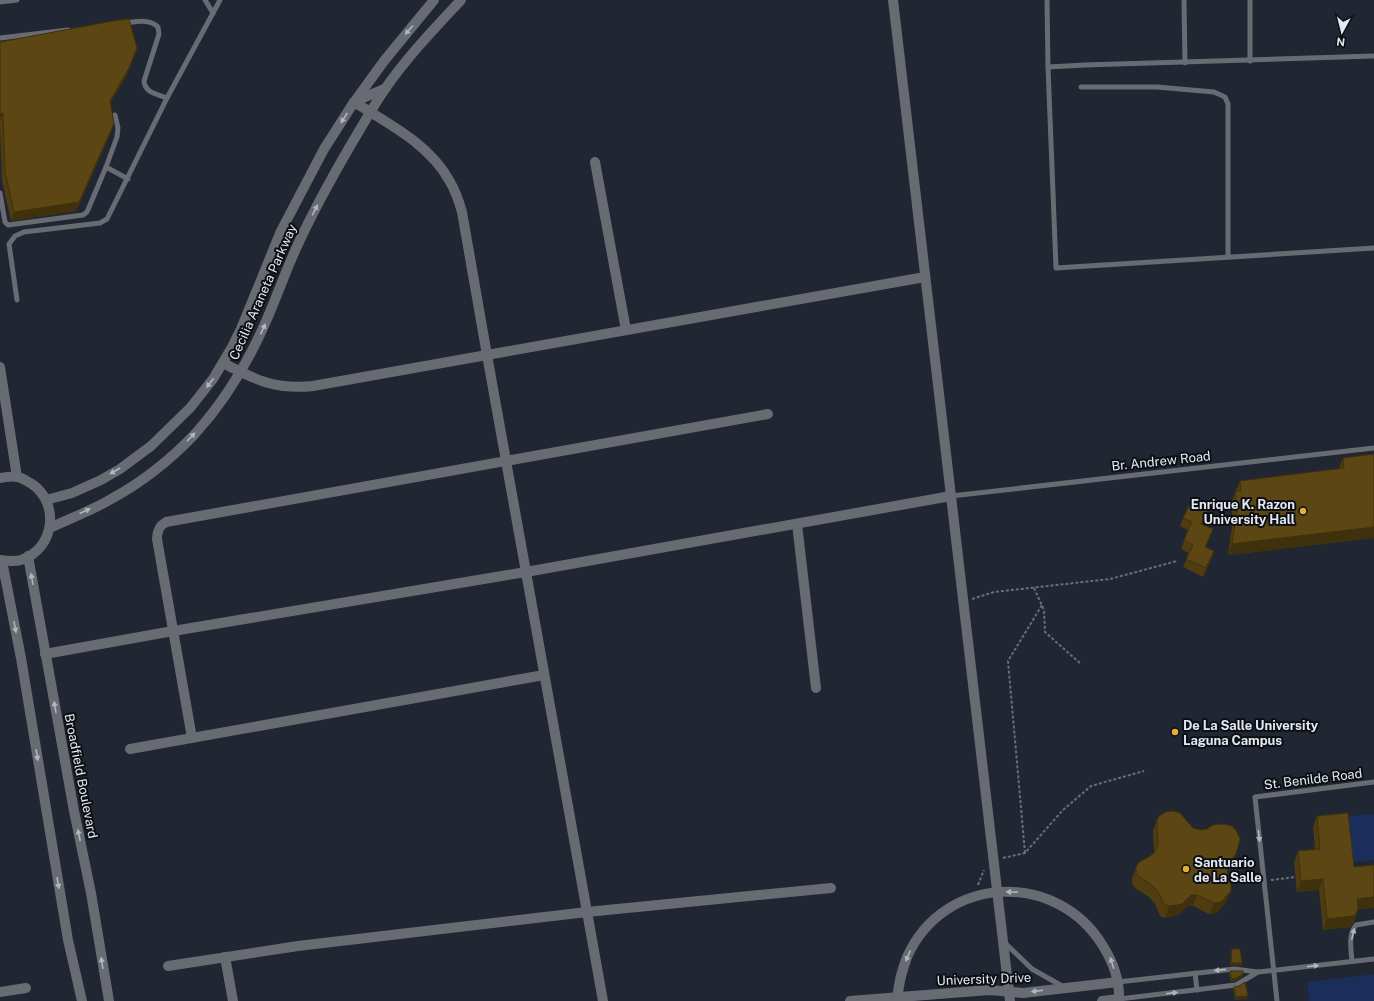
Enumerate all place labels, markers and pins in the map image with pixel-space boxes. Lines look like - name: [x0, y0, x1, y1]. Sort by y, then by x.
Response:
- place label: Enrique K. Razon University Hall: [1191, 497, 1295, 527]
- marker: Enrique K. Razon University Hall: [1298, 506, 1308, 516]
- place label: De La Salle University Laguna Campus: [1183, 718, 1319, 748]
- marker: De La Salle University Laguna Campus: [1170, 727, 1180, 737]
- place label: Santuario de La Salle: [1194, 855, 1262, 885]
- marker: Santuario de La Salle: [1181, 864, 1191, 874]

